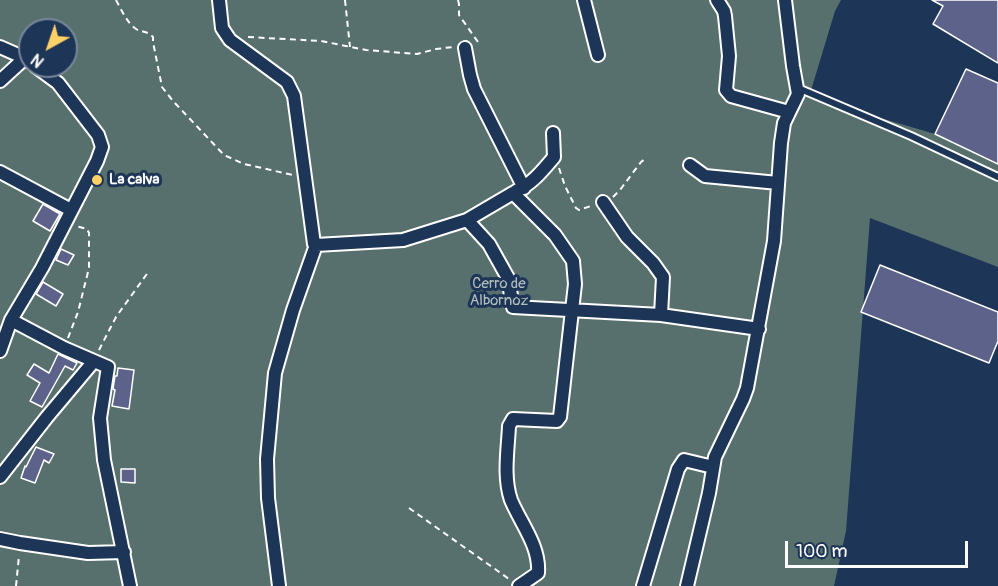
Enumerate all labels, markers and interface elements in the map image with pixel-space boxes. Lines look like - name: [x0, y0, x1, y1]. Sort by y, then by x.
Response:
- north arrow: [18, 18, 78, 78]
- text: N: [27, 49, 48, 71]
- place label: La calva: [109, 171, 160, 189]
- marker: La calva: [90, 173, 104, 187]
- park label: Cerro de Albornoz: [470, 275, 528, 310]
- scale bar: [788, 529, 971, 567]
- text: 100 m: [796, 540, 848, 563]

